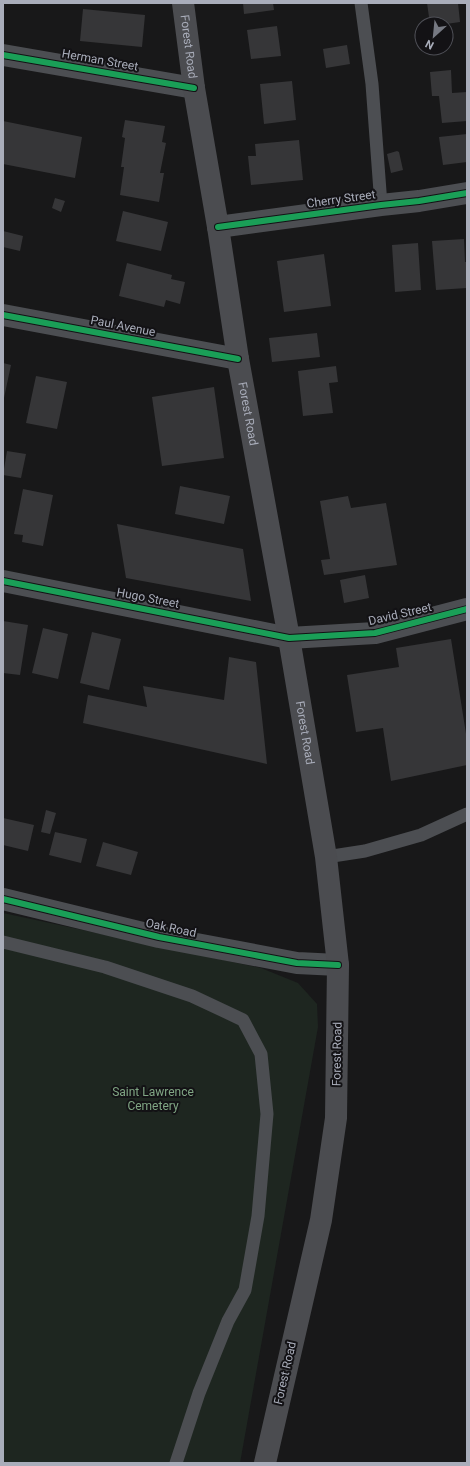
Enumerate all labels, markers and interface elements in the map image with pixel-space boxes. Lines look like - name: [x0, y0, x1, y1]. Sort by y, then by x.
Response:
- street label: Forest Road: [178, 14, 200, 79]
- north arrow: [414, 16, 454, 56]
- text: N: [423, 37, 436, 52]
- street label: Herman Street: [61, 46, 139, 74]
- street label: Cherry Street: [306, 187, 376, 211]
- street label: Paul Avenue: [89, 313, 157, 339]
- street label: Forest Road: [235, 381, 261, 447]
- street label: Hugo Street: [116, 585, 181, 611]
- street label: David Street: [367, 600, 433, 628]
- street label: Forest Road: [293, 700, 317, 766]
- street label: Oak Road: [144, 916, 198, 940]
- street label: Forest Road: [329, 1022, 345, 1086]
- park label: Saint Lawrence Cemetery: [112, 1085, 194, 1113]
- street label: Forest Road: [271, 1340, 299, 1406]

